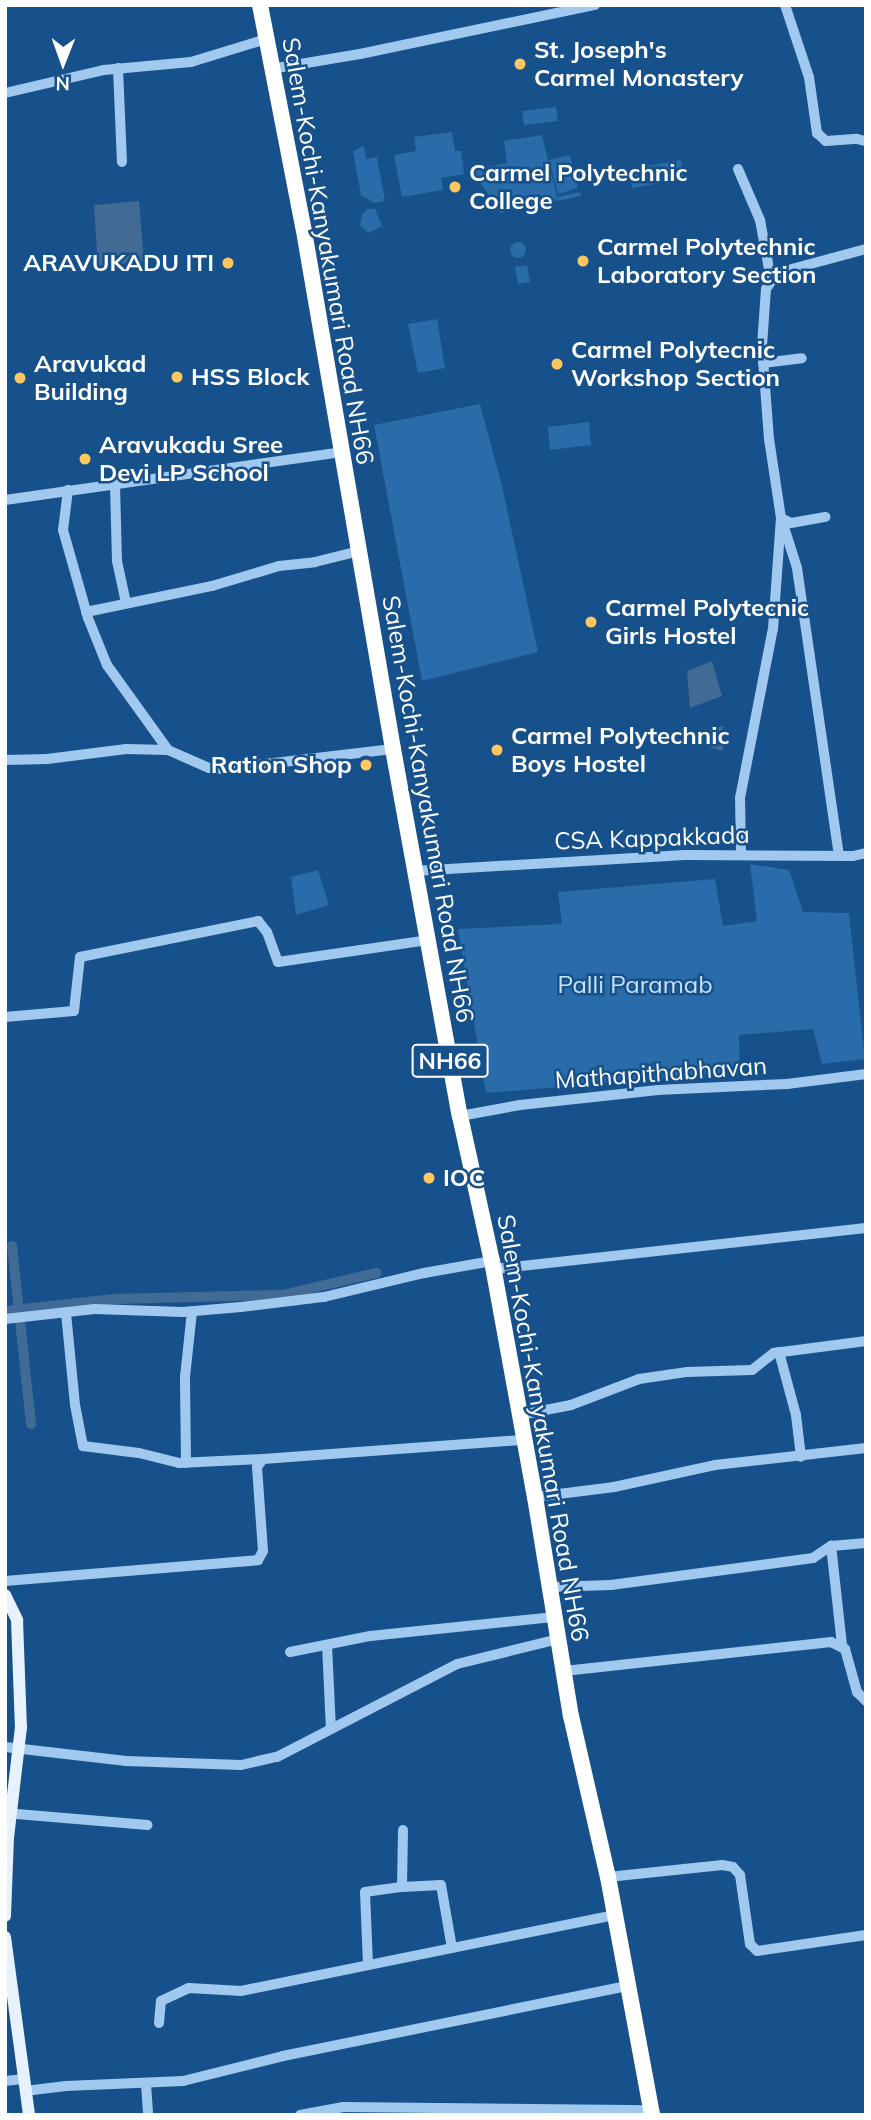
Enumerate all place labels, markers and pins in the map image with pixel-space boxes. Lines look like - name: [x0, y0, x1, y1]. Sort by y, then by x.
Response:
- place label: St. Joseph's Carmel Monastery: [534, 36, 744, 92]
- marker: St. Joseph's Carmel Monastery: [512, 56, 528, 72]
- place label: Carmel Polytechnic College: [469, 159, 688, 215]
- marker: Carmel Polytechnic College: [447, 179, 463, 195]
- place label: Carmel Polytechnic Laboratory Section: [597, 233, 816, 289]
- place label: ARAVUKADU ITI: [23, 249, 214, 277]
- marker: Carmel Polytechnic Laboratory Section: [575, 253, 591, 269]
- marker: ARAVUKADU ITI: [220, 255, 236, 271]
- place label: Carmel Polytecnic Workshop Section: [571, 336, 780, 392]
- place label: Aravukad Building: [34, 350, 146, 406]
- marker: Carmel Polytecnic Workshop Section: [549, 356, 565, 372]
- place label: HSS Block: [191, 363, 309, 391]
- marker: HSS Block: [169, 369, 185, 385]
- marker: Aravukad Building: [12, 370, 28, 386]
- place label: Aravukadu Sree Devi LP School: [99, 431, 283, 487]
- marker: Aravukadu Sree Devi LP School: [77, 451, 93, 467]
- place label: Carmel Polytecnic Girls Hostel: [605, 594, 809, 650]
- marker: Carmel Polytecnic Girls Hostel: [583, 614, 599, 630]
- place label: Carmel Polytechnic Boys Hostel: [511, 722, 730, 778]
- marker: Carmel Polytechnic Boys Hostel: [489, 742, 505, 758]
- place label: Ration Shop: [211, 751, 352, 779]
- marker: Ration Shop: [358, 757, 374, 773]
- place label: IOC: [443, 1164, 485, 1192]
- marker: IOC: [421, 1170, 437, 1186]

